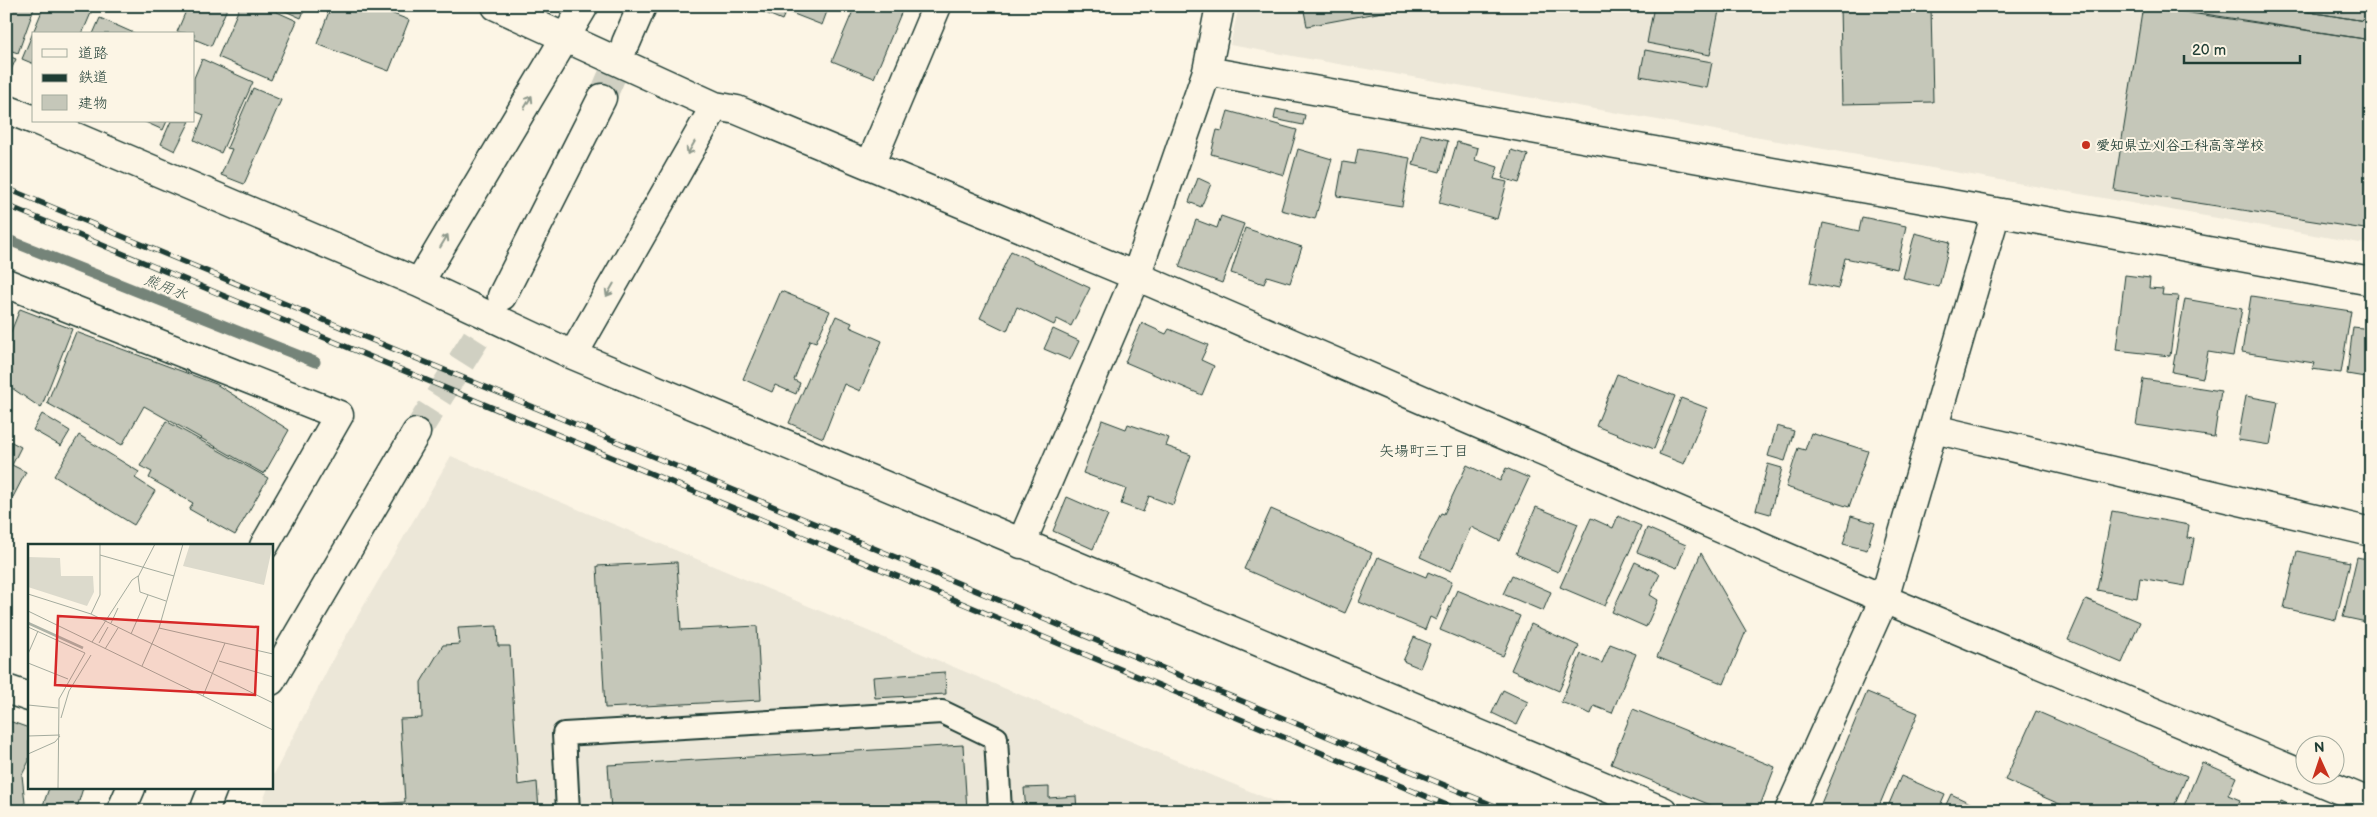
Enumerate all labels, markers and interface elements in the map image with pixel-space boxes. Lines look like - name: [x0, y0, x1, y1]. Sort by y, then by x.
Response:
- legend: [32, 32, 195, 122]
- scale bar: [2184, 32, 2301, 64]
- text: 20 m: [2192, 41, 2226, 60]
- text: 道路: [78, 44, 108, 63]
- text: 鉄道: [78, 68, 108, 87]
- text: 建物: [78, 94, 108, 113]
- one-way arrow: [524, 96, 534, 110]
- place label: 愛知県立刈谷工科高等学校: [2096, 137, 2264, 154]
- marker: 愛知県立刈谷工科高等学校: [2080, 139, 2092, 151]
- one-way arrow: [685, 141, 695, 155]
- one-way arrow: [440, 235, 450, 249]
- water label: 熊用水: [141, 270, 190, 305]
- one-way arrow: [605, 282, 615, 296]
- district label: 矢場町三丁目: [1379, 442, 1469, 461]
- inset map: [28, 544, 272, 790]
- north arrow: [2294, 734, 2344, 784]
- text: N: [2314, 739, 2325, 756]

